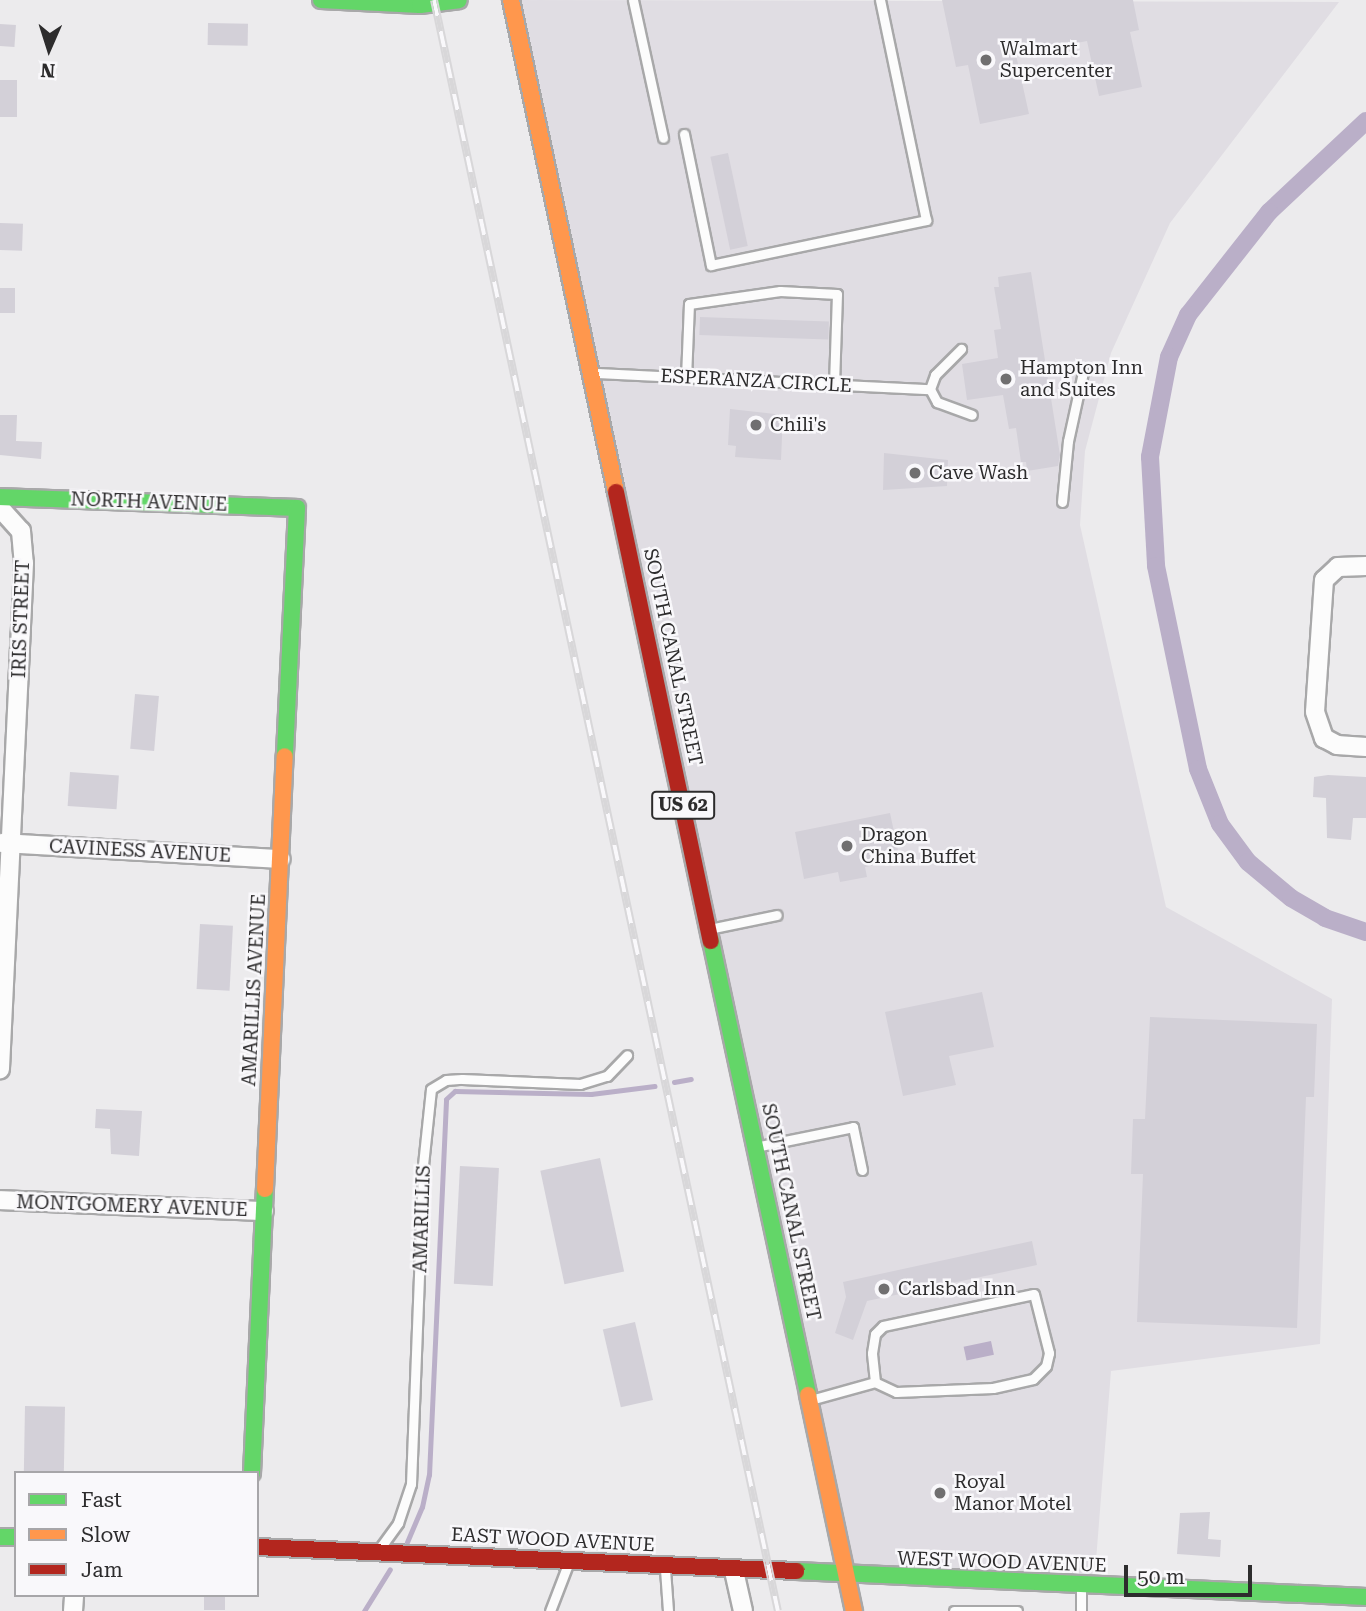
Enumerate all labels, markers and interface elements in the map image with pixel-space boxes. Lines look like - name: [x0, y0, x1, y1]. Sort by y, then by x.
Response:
- north arrow: [14, 14, 84, 84]
- place label: Walmart Supercenter: [1000, 38, 1113, 82]
- marker: Walmart Supercenter: [978, 52, 994, 68]
- text: N: [40, 59, 56, 82]
- place label: Hampton Inn and Suites: [1020, 357, 1143, 401]
- street label: ESPERANZA CIRCLE: [660, 365, 852, 397]
- marker: Hampton Inn and Suites: [998, 371, 1014, 387]
- place label: Chili's: [770, 414, 826, 436]
- marker: Chili's: [748, 417, 764, 433]
- place label: Cave Wash: [929, 462, 1028, 484]
- marker: Cave Wash: [907, 465, 923, 481]
- street label: NORTH AVENUE: [70, 488, 228, 516]
- street label: SOUTH CANAL STREET: [639, 546, 707, 768]
- street label: IRIS STREET: [8, 559, 34, 679]
- road number: US 62: [650, 790, 716, 820]
- place label: Dragon China Buffet: [861, 824, 976, 868]
- street label: CAVINESS AVENUE: [48, 835, 232, 867]
- marker: Dragon China Buffet: [839, 838, 855, 854]
- street label: AMARILLIS AVENUE: [238, 893, 270, 1087]
- street label: SOUTH CANAL STREET: [757, 1101, 825, 1323]
- street label: AMARILLIS: [409, 1165, 435, 1273]
- street label: MONTGOMERY AVENUE: [16, 1191, 248, 1221]
- place label: Carlsbad Inn: [898, 1278, 1015, 1300]
- marker: Carlsbad Inn: [876, 1281, 892, 1297]
- legend: [14, 1471, 259, 1597]
- place label: Royal Manor Motel: [954, 1471, 1071, 1515]
- marker: Royal Manor Motel: [932, 1485, 948, 1501]
- text: Fast: [81, 1488, 122, 1512]
- text: Slow: [81, 1523, 130, 1547]
- street label: EAST WOOD AVENUE: [451, 1523, 655, 1557]
- street label: WEST WOOD AVENUE: [897, 1547, 1107, 1577]
- scale bar: [1128, 1552, 1256, 1596]
- text: Jam: [81, 1558, 123, 1582]
- text: 50 m: [1137, 1565, 1185, 1589]

